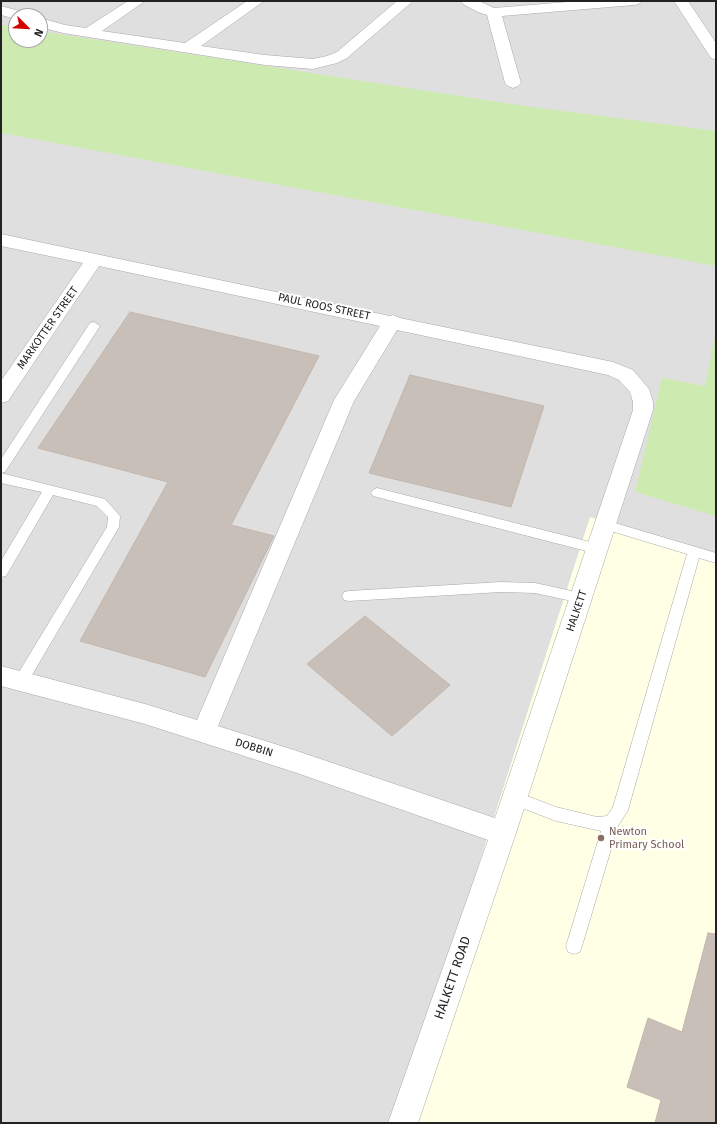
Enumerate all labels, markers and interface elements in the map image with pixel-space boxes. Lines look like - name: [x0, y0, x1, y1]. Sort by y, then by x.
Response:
- north arrow: [8, 8, 48, 48]
- text: N: [31, 27, 46, 39]
- street label: MARKOTTER STREET: [15, 284, 81, 372]
- street label: PAUL ROOS STREET: [277, 291, 371, 323]
- street label: HALKETT: [564, 589, 590, 633]
- street label: DOBBIN: [234, 736, 274, 760]
- place label: Newton Primary School: [609, 825, 684, 851]
- marker: Newton Primary School: [596, 833, 606, 843]
- street label: HALKETT ROAD: [432, 934, 474, 1022]

